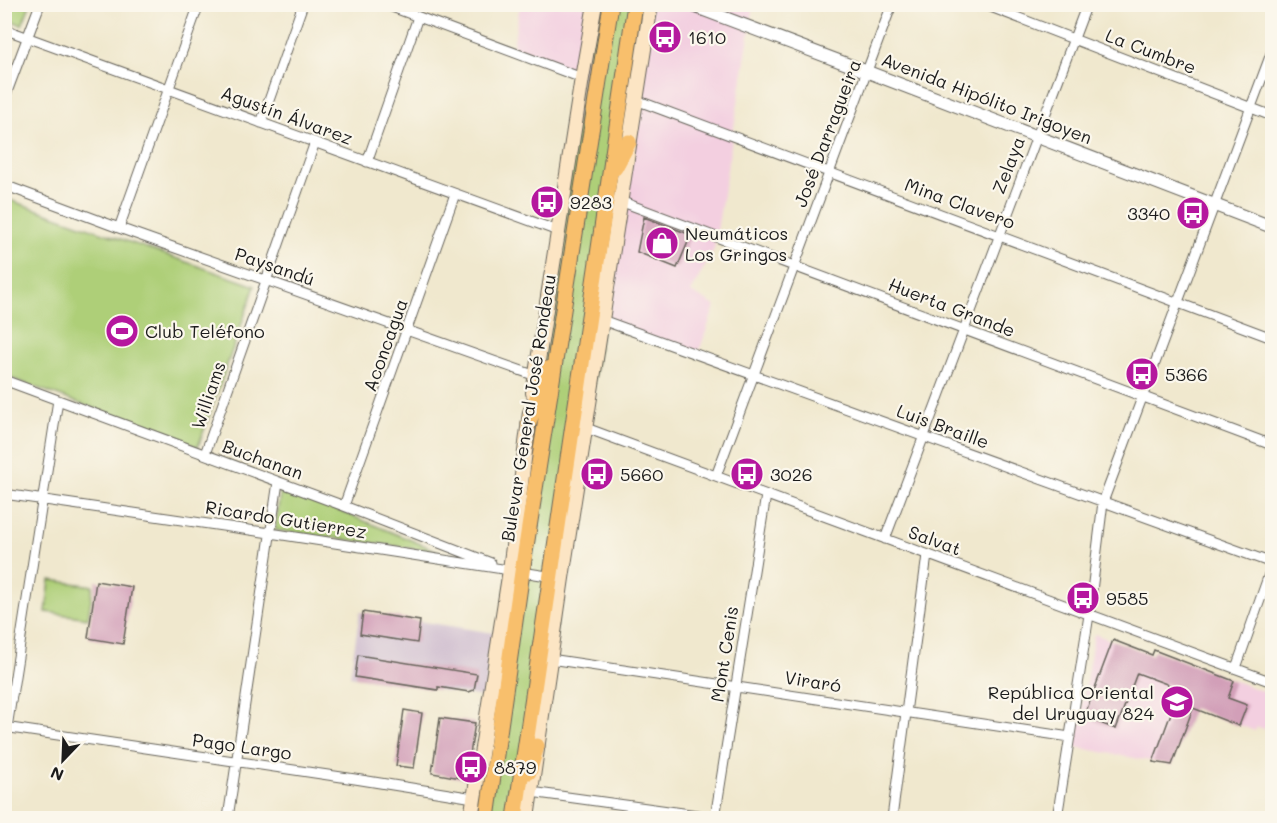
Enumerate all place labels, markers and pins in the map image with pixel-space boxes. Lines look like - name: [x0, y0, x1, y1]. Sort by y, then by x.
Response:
- bus stop icon: 1610: [647, 19, 683, 55]
- place label: 1610: [688, 25, 726, 49]
- bus stop icon: 9283: [529, 184, 565, 220]
- place label: 9283: [570, 190, 612, 214]
- bus stop icon: 3340: [1175, 195, 1211, 231]
- place label: 3340: [1127, 201, 1170, 225]
- place label: Neumáticos Los Gringos: [685, 221, 788, 266]
- shop icon: Neumáticos Los Gringos: [644, 225, 680, 261]
- sports icon: Club Teléfono: [104, 313, 140, 349]
- place label: Club Teléfono: [145, 319, 265, 343]
- bus stop icon: 5366: [1124, 356, 1160, 392]
- place label: 5366: [1165, 362, 1208, 386]
- bus stop icon: 5660: [579, 456, 615, 492]
- bus stop icon: 3026: [729, 456, 765, 492]
- place label: 5660: [620, 462, 663, 486]
- place label: 3026: [770, 462, 813, 486]
- bus stop icon: 9585: [1065, 580, 1101, 616]
- place label: 9585: [1106, 586, 1149, 610]
- place label: República Oriental del Uruguay 824: [988, 680, 1154, 725]
- school or university icon: República Oriental del Uruguay 824: [1159, 684, 1195, 720]
- bus stop icon: 8879: [453, 749, 489, 785]
- place label: 8879: [494, 755, 537, 779]

